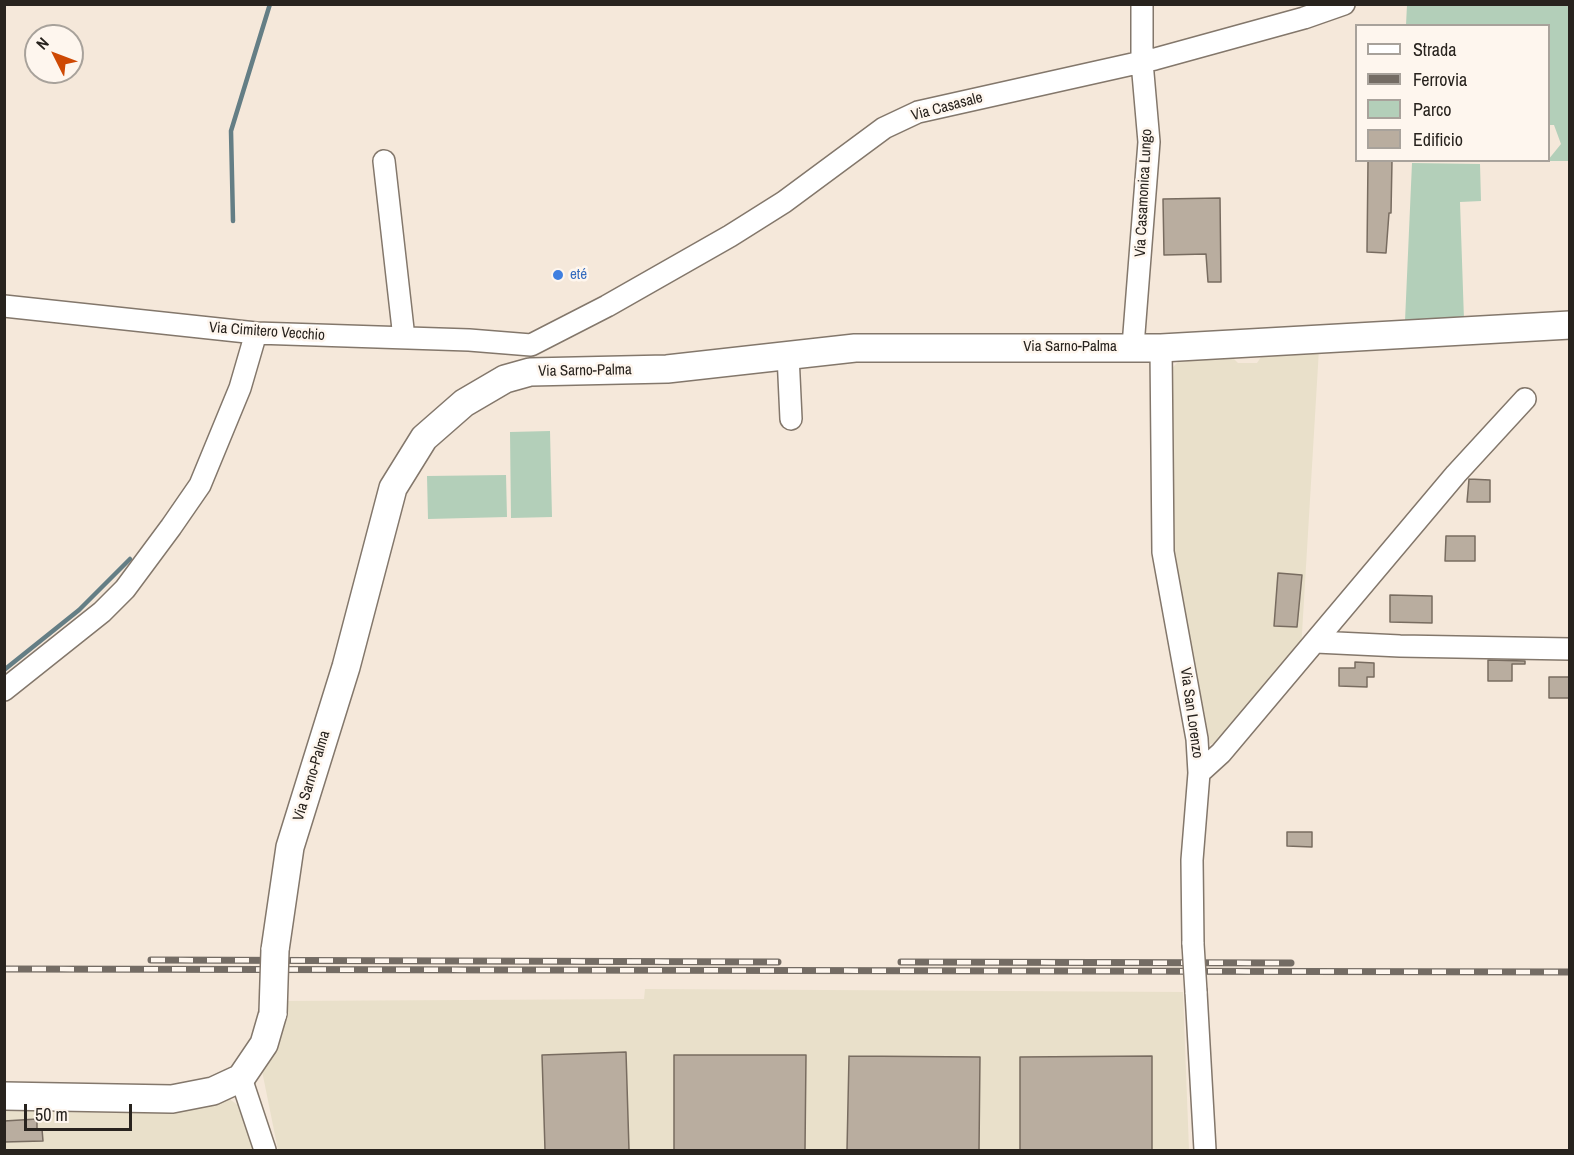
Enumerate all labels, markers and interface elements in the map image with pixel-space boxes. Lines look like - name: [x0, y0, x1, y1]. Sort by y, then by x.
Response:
- north arrow: [24, 24, 84, 84]
- legend: [1355, 24, 1550, 162]
- text: N: [31, 32, 53, 54]
- text: Strada: [1413, 37, 1457, 62]
- text: Ferrovia: [1413, 67, 1467, 92]
- street label: Via Casasale: [909, 89, 985, 125]
- text: Parco: [1413, 97, 1452, 122]
- text: Edificio: [1413, 127, 1463, 152]
- street label: Via Casamonica Lungo: [1132, 128, 1156, 258]
- place label: eté: [570, 266, 587, 284]
- marker: eté: [551, 268, 565, 282]
- street label: Via Cimitero Vecchio: [209, 319, 325, 345]
- street label: Via Sarno-Palma: [1023, 338, 1117, 356]
- street label: Via Sarno-Palma: [538, 361, 632, 381]
- street label: Via San Lorenzo: [1176, 666, 1206, 760]
- street label: Via Sarno-Palma: [290, 729, 334, 823]
- scale bar: [27, 1092, 135, 1130]
- text: 50 m: [35, 1102, 68, 1127]

